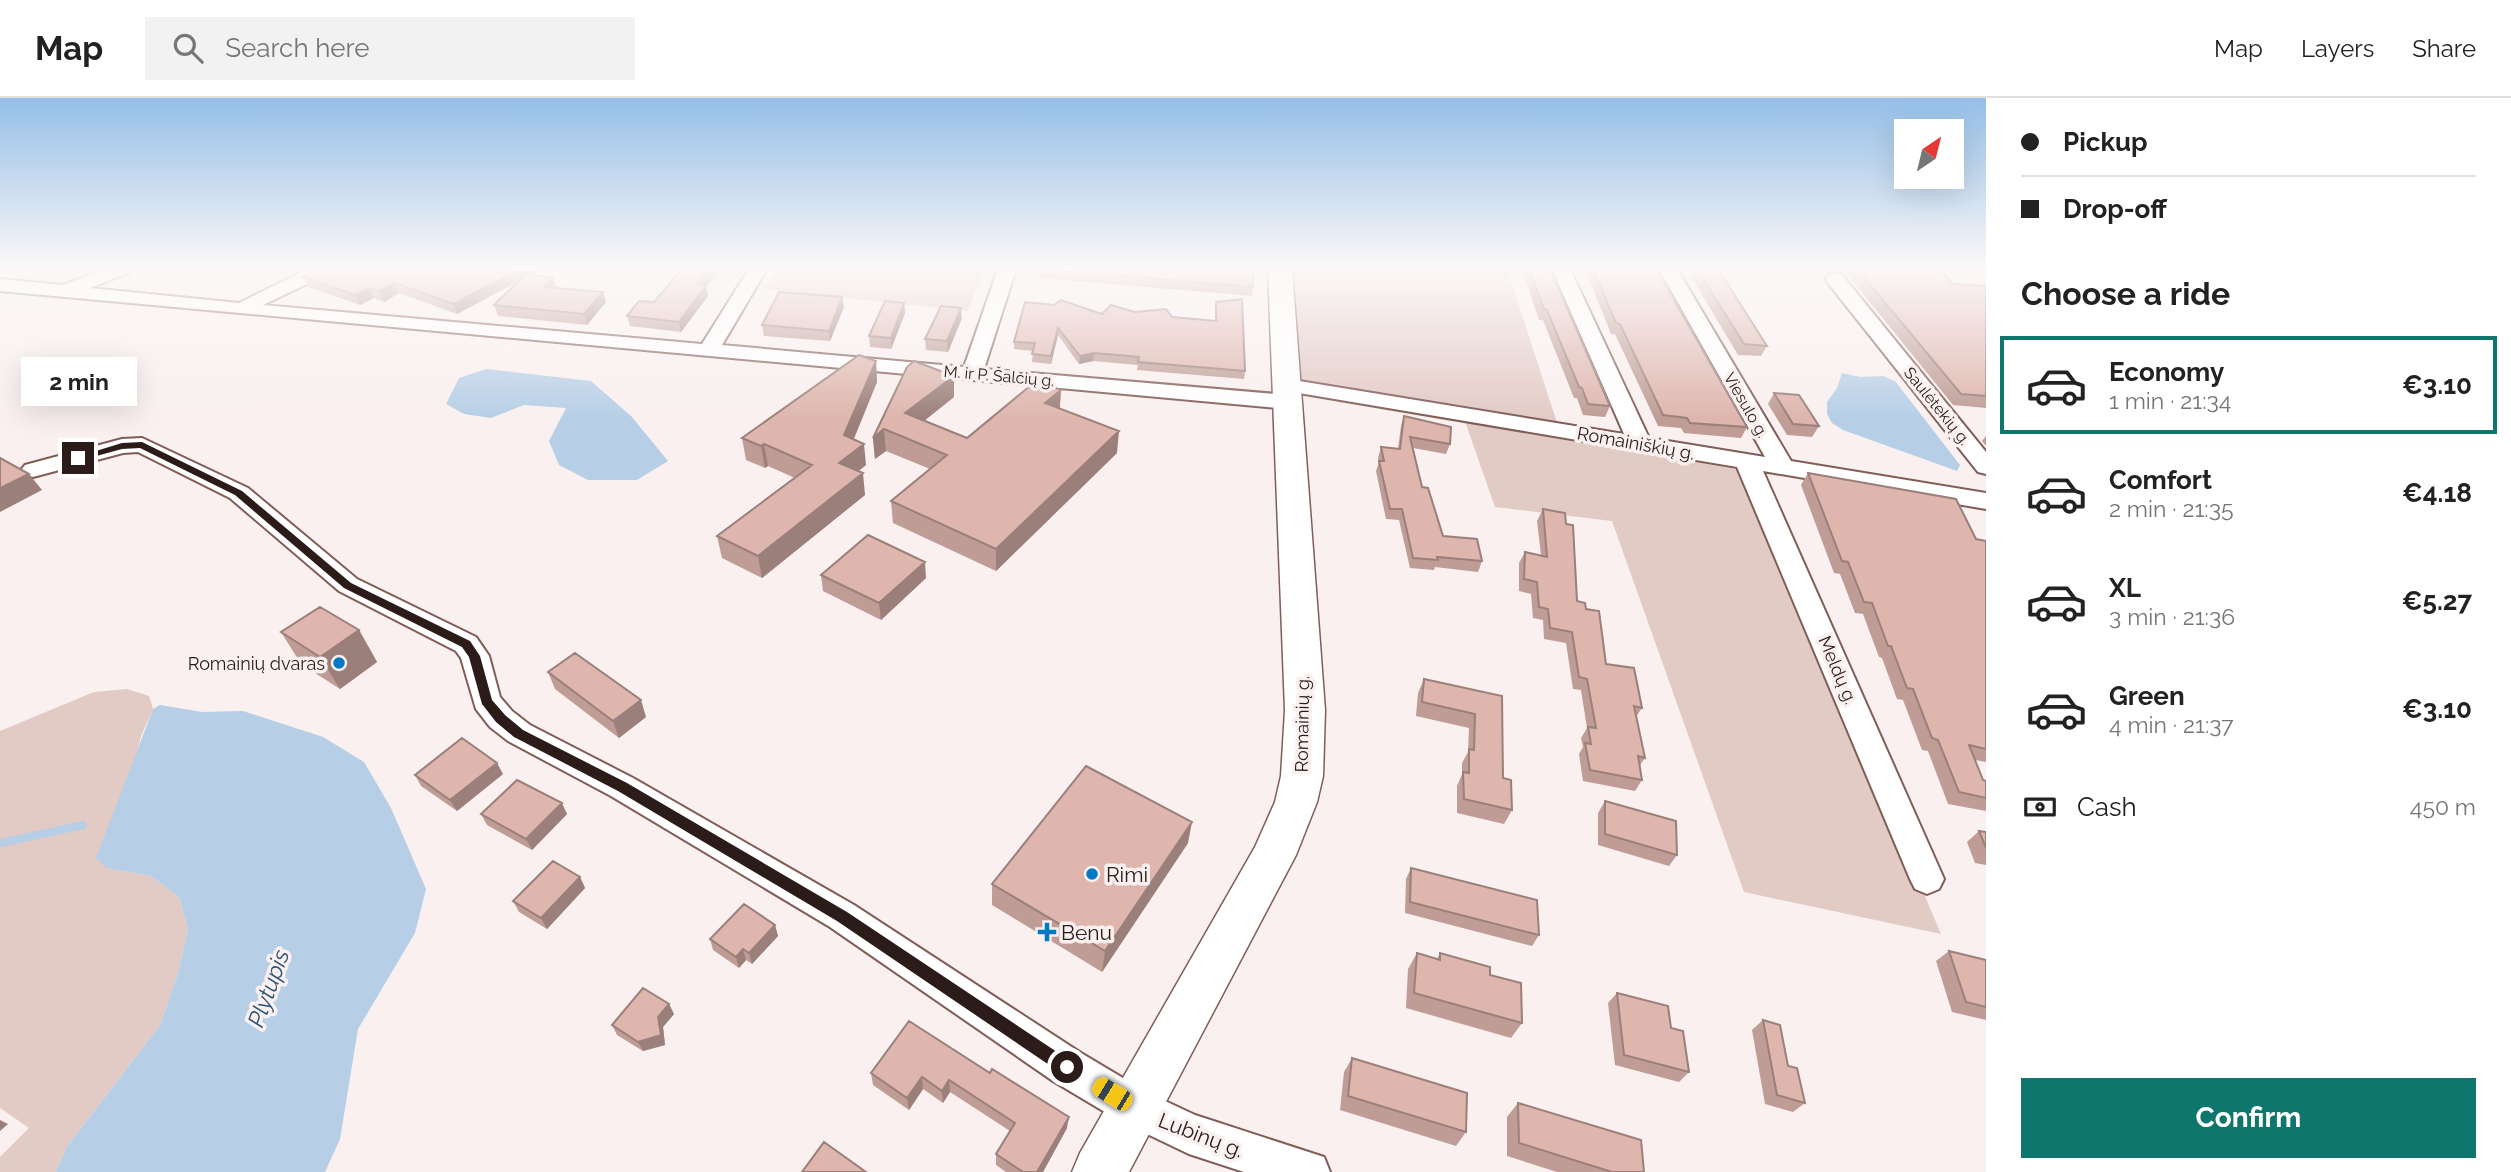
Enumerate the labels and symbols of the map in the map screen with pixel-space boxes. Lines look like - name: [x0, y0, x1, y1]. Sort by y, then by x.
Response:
- north arrow: [1894, 119, 1964, 189]
- callout: 2 min: [20, 356, 136, 406]
- street label: M. ir P. Šalčių g.: [943, 361, 1055, 390]
- street label: Saulėtekių g.: [1900, 363, 1974, 449]
- street label: Viesulo g.: [1720, 369, 1772, 441]
- street label: Romainiškių g.: [1576, 422, 1696, 464]
- route end: [62, 442, 94, 474]
- street label: Meldų g.: [1814, 633, 1862, 707]
- place label: Romainių dvaras: [188, 653, 325, 674]
- marker: Romainių dvaras: [331, 655, 347, 671]
- street label: Romainių g.: [1291, 675, 1313, 773]
- place label: Rimi: [1106, 862, 1148, 887]
- marker: Rimi: [1084, 866, 1100, 882]
- place label: Benu: [1061, 920, 1112, 945]
- marker: Benu: [1039, 924, 1055, 940]
- water label: Plytupis: [242, 945, 294, 1030]
- route start: [1051, 1051, 1083, 1083]
- car: [1089, 1074, 1136, 1114]
- street label: Lubinų g.: [1155, 1107, 1247, 1163]

